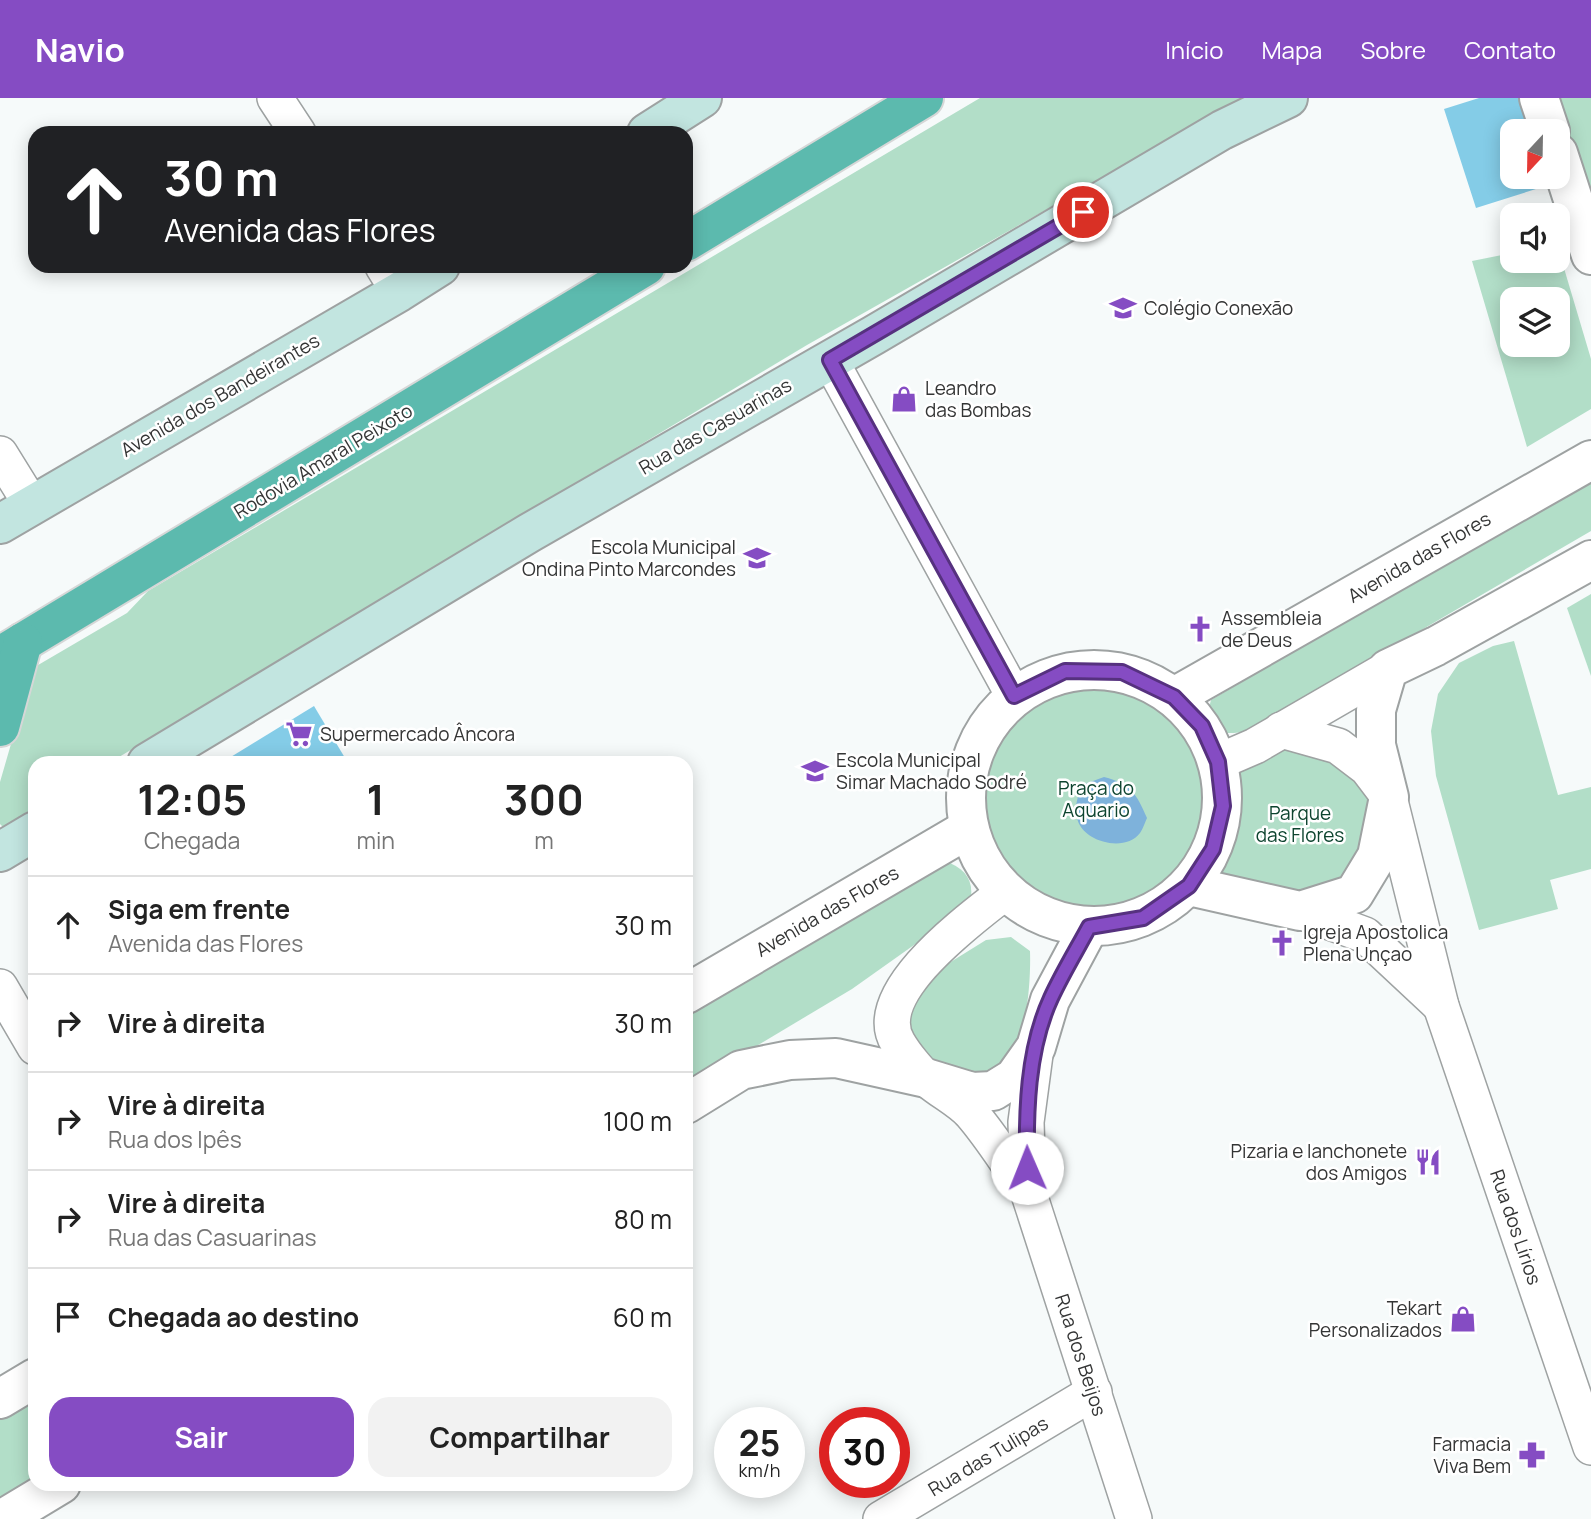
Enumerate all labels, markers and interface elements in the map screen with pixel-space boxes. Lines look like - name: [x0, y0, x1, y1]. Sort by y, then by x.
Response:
- text: Navio: [35, 27, 125, 72]
- text: Início: [1165, 33, 1223, 66]
- text: Mapa: [1261, 33, 1322, 66]
- text: Sobre: [1360, 33, 1426, 66]
- text: Contato: [1464, 33, 1556, 66]
- north arrow: [1500, 119, 1570, 189]
- map controls: [1500, 119, 1570, 357]
- text: 30 m: [164, 144, 279, 211]
- icon: ahead: [49, 154, 140, 245]
- pin: [1053, 182, 1113, 242]
- icon: arrive: [1064, 193, 1102, 231]
- button: sound: [1500, 203, 1570, 273]
- text: Avenida das Flores: [164, 208, 436, 252]
- button: layers: [1500, 287, 1570, 357]
- school or university icon: Colégio Conexão: [1108, 293, 1138, 323]
- place label: Colégio Conexão: [1144, 295, 1293, 321]
- street label: Avenida dos Bandeirantes: [116, 327, 324, 463]
- street label: Rua das Casuarinas: [634, 372, 796, 480]
- place label: Leandro das Bombas: [925, 375, 1031, 423]
- shop icon: Leandro das Bombas: [889, 384, 919, 414]
- street label: Rodovia Amaral Peixoto: [229, 397, 417, 525]
- street label: Avenida das Flores: [1343, 505, 1495, 609]
- place label: Escola Municipal Ondina Pinto Marcondes: [522, 534, 736, 582]
- school or university icon: Escola Municipal Ondina Pinto Marcondes: [742, 543, 772, 573]
- place label: Assembleia de Deus: [1221, 605, 1322, 653]
- church icon: Assembleia de Deus: [1185, 614, 1215, 644]
- supermarket icon: Supermercado Âncora: [284, 719, 314, 749]
- place label: Supermercado Âncora: [320, 721, 515, 747]
- place label: Escola Municipal Simar Machado Sodré: [836, 747, 1027, 795]
- school or university icon: Escola Municipal Simar Machado Sodré: [800, 756, 830, 786]
- text: 12:05: [137, 770, 247, 828]
- text: 1: [366, 770, 385, 828]
- text: 300: [504, 770, 584, 828]
- park label: Praça do Aquario: [1058, 775, 1134, 823]
- park label: Parque das Flores: [1256, 800, 1344, 848]
- text: Chegada: [144, 824, 240, 856]
- text: min: [356, 824, 395, 856]
- text: m: [534, 824, 554, 856]
- street label: Avenida das Flores: [751, 859, 903, 963]
- text: Siga em frente: [108, 891, 290, 927]
- icon: ahead: [49, 906, 87, 944]
- text: 30 m: [615, 907, 672, 943]
- place label: Igreja Apostolica Plena Unçao: [1303, 919, 1448, 967]
- text: Avenida das Flores: [108, 927, 303, 959]
- church icon: Igreja Apostolica Plena Unçao: [1267, 928, 1297, 958]
- icon: right: [49, 1004, 87, 1042]
- text: Vire à direita: [108, 1005, 265, 1041]
- text: 30 m: [615, 1005, 672, 1041]
- text: Vire à direita: [108, 1087, 265, 1123]
- icon: right: [49, 1102, 87, 1140]
- text: 100 m: [603, 1103, 672, 1139]
- text: Rua dos Ipês: [108, 1123, 242, 1155]
- position arrow: [990, 1131, 1064, 1205]
- place label: Pizaria e lanchonete dos Amigos: [1231, 1138, 1407, 1186]
- restaurant icon: Pizaria e lanchonete dos Amigos: [1413, 1147, 1443, 1177]
- street label: Rua dos Lírios: [1484, 1166, 1548, 1288]
- text: Vire à direita: [108, 1185, 265, 1221]
- icon: right: [49, 1200, 87, 1238]
- text: 80 m: [614, 1201, 672, 1237]
- text: Rua das Casuarinas: [108, 1221, 317, 1253]
- street label: Rua dos Beijos: [1049, 1291, 1113, 1419]
- place label: Tekart Personalizados: [1309, 1295, 1442, 1343]
- icon: arrive: [49, 1298, 87, 1336]
- text: Chegada ao destino: [108, 1299, 359, 1335]
- text: 60 m: [613, 1299, 672, 1335]
- shop icon: Tekart Personalizados: [1448, 1304, 1478, 1334]
- button: Sair: [49, 1397, 354, 1477]
- button: Compartilhar: [368, 1397, 672, 1477]
- speed limit sign: 30: [819, 1407, 910, 1498]
- street label: Rua das Tulipas: [923, 1410, 1053, 1502]
- text: 25: [739, 1419, 780, 1467]
- place label: Farmacia Viva Bem: [1433, 1431, 1511, 1479]
- pharmacy icon: Farmacia Viva Bem: [1517, 1440, 1547, 1470]
- text: km/h: [739, 1458, 780, 1482]

